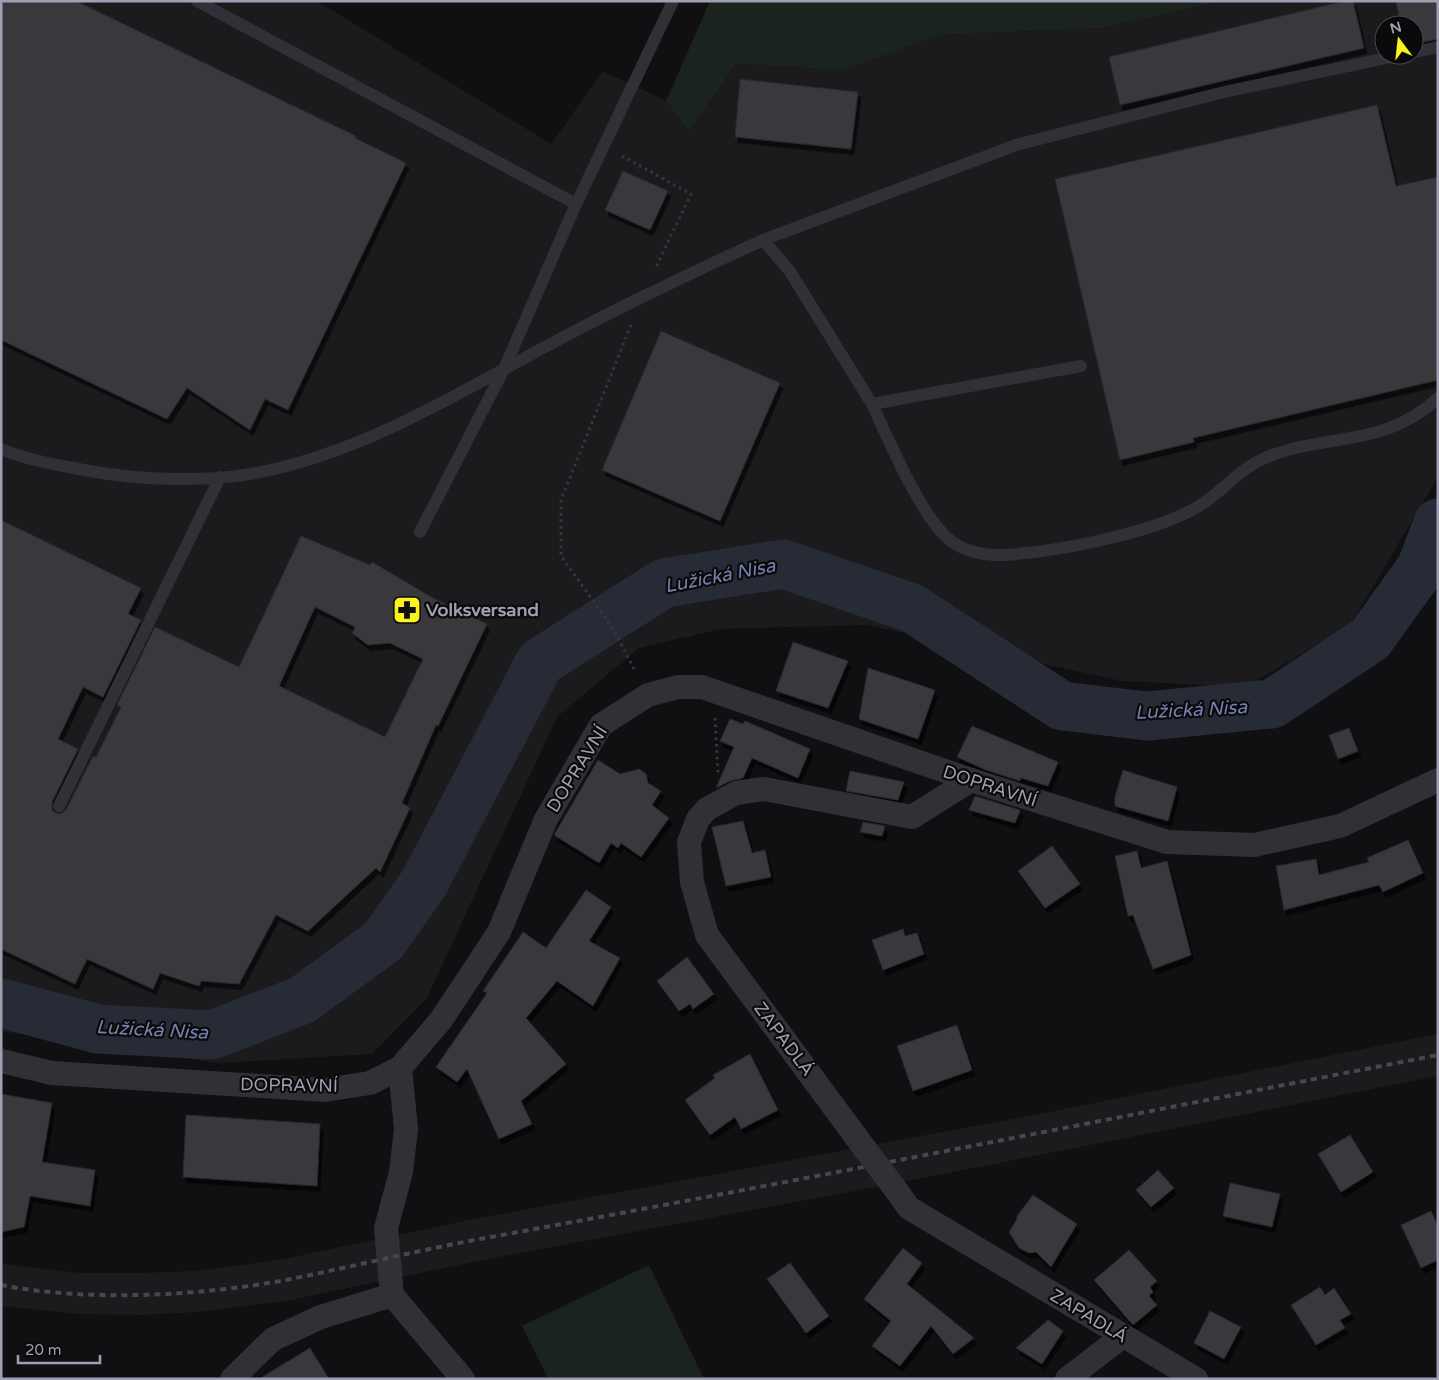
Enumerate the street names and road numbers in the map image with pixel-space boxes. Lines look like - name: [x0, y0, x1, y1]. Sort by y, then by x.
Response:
- street label: DOPRAVNÍ: [542, 722, 612, 816]
- street label: DOPRAVNÍ: [940, 760, 1040, 812]
- street label: ZAPADLÁ: [749, 998, 819, 1080]
- street label: DOPRAVNÍ: [240, 1073, 338, 1097]
- street label: ZAPADLÁ: [1046, 1284, 1132, 1348]

